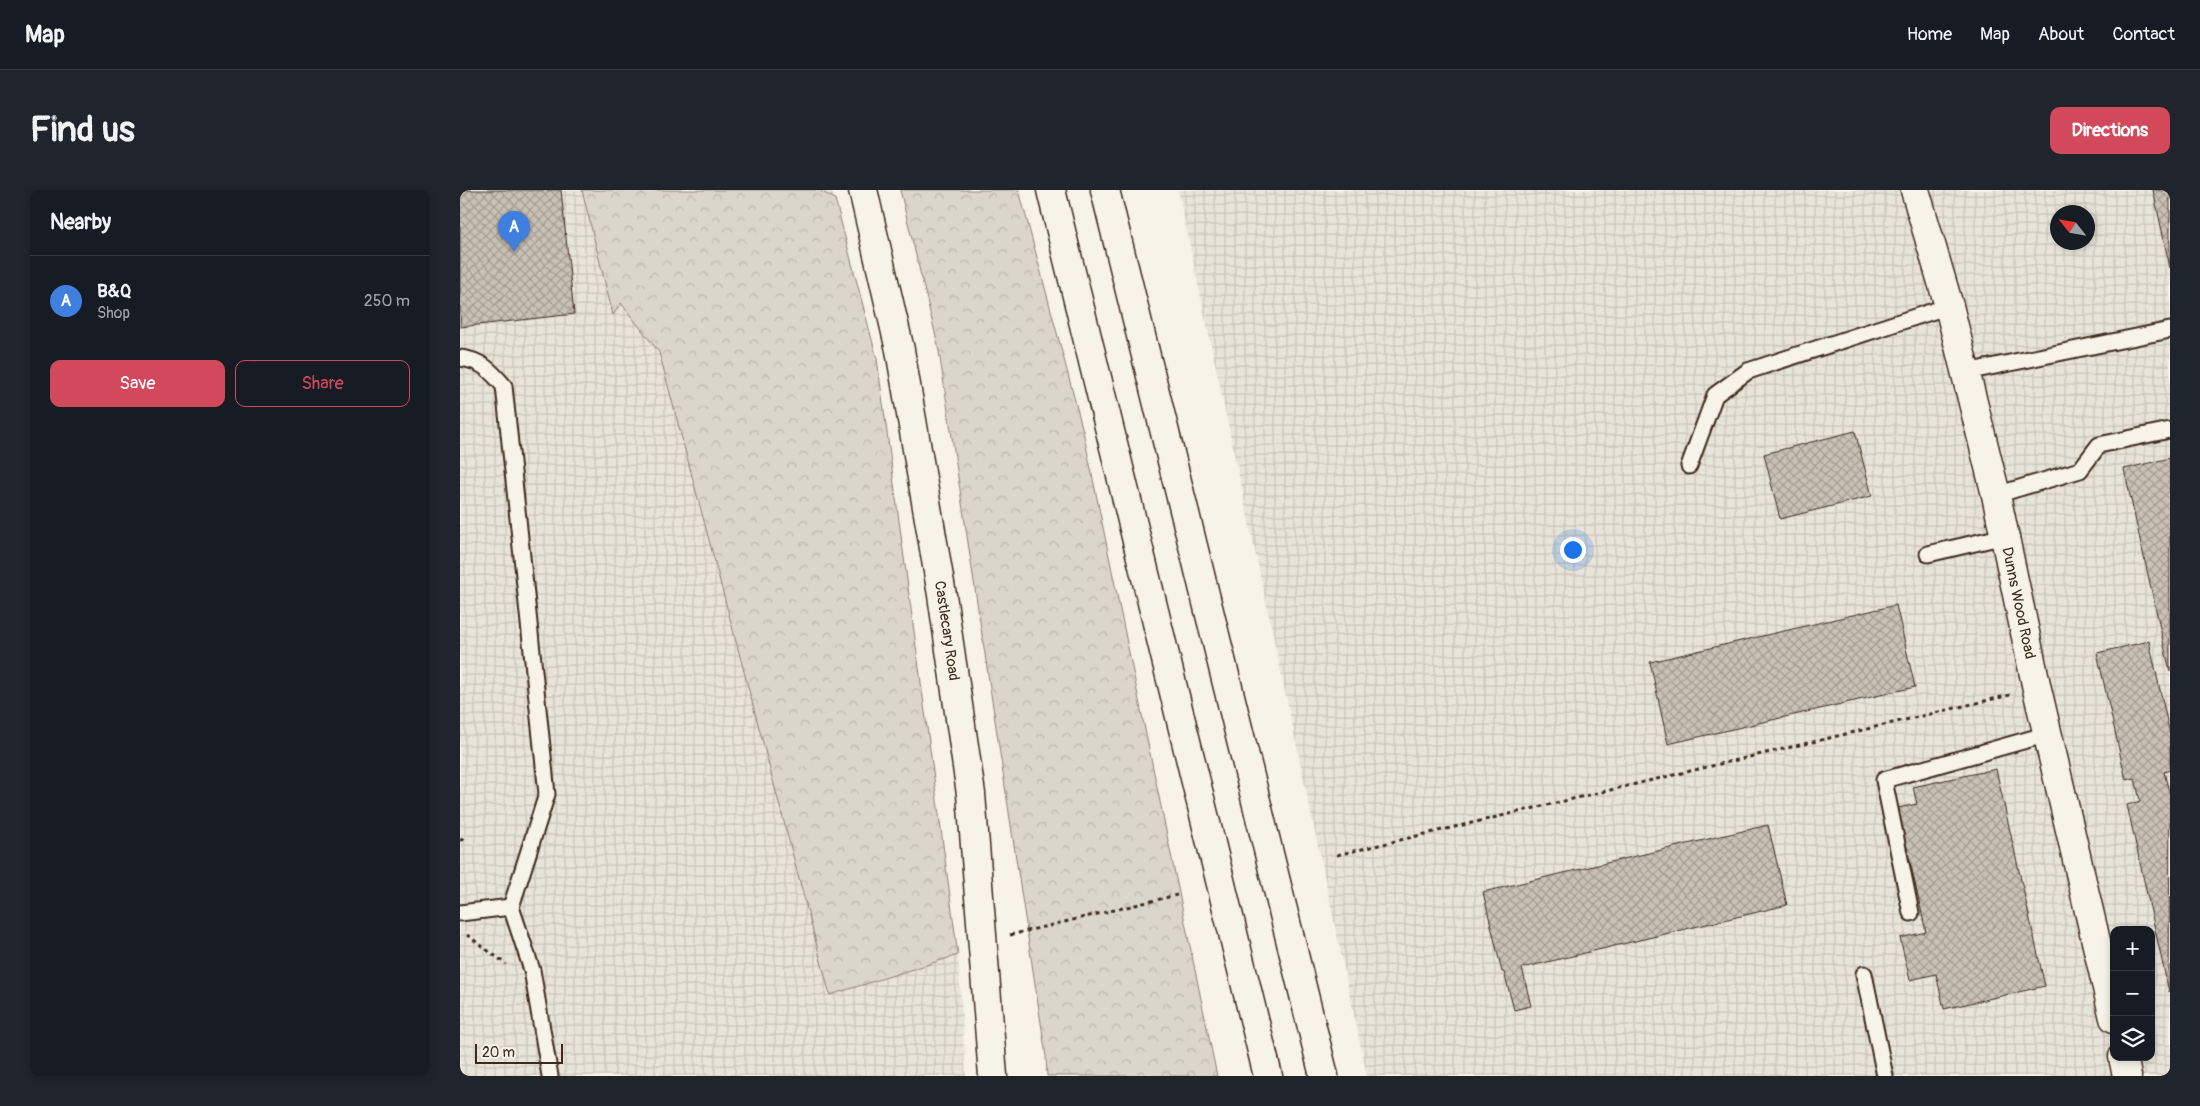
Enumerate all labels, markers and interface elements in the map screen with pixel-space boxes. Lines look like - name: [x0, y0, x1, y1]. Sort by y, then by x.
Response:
- text: Map: [25, 20, 65, 49]
- text: Home: [1907, 23, 1952, 46]
- text: Map: [1980, 23, 2010, 46]
- text: About: [2038, 23, 2084, 46]
- text: Contact: [2112, 23, 2175, 46]
- button: Directions: [2050, 107, 2170, 154]
- text: Find us: [30, 108, 135, 152]
- north arrow: [2050, 205, 2095, 250]
- text: Nearby: [50, 209, 111, 236]
- pin: A: [498, 211, 530, 252]
- text: B&Q: [97, 279, 131, 303]
- text: A: [61, 291, 71, 311]
- text: 250 m: [364, 291, 410, 311]
- text: Shop: [97, 303, 130, 323]
- button: Save: [50, 360, 225, 407]
- button: Share: [235, 360, 410, 407]
- your location: [1560, 537, 1586, 563]
- street label: Dunns Wood Road: [1998, 545, 2040, 661]
- street label: Castlecary Road: [930, 579, 964, 682]
- map controls: [2110, 926, 2155, 1061]
- button: +: [2110, 926, 2155, 971]
- button: −: [2110, 971, 2155, 1016]
- button: layers: [2110, 1016, 2155, 1061]
- scale bar: [475, 1041, 562, 1064]
- text: 20 m: [482, 1044, 515, 1061]

